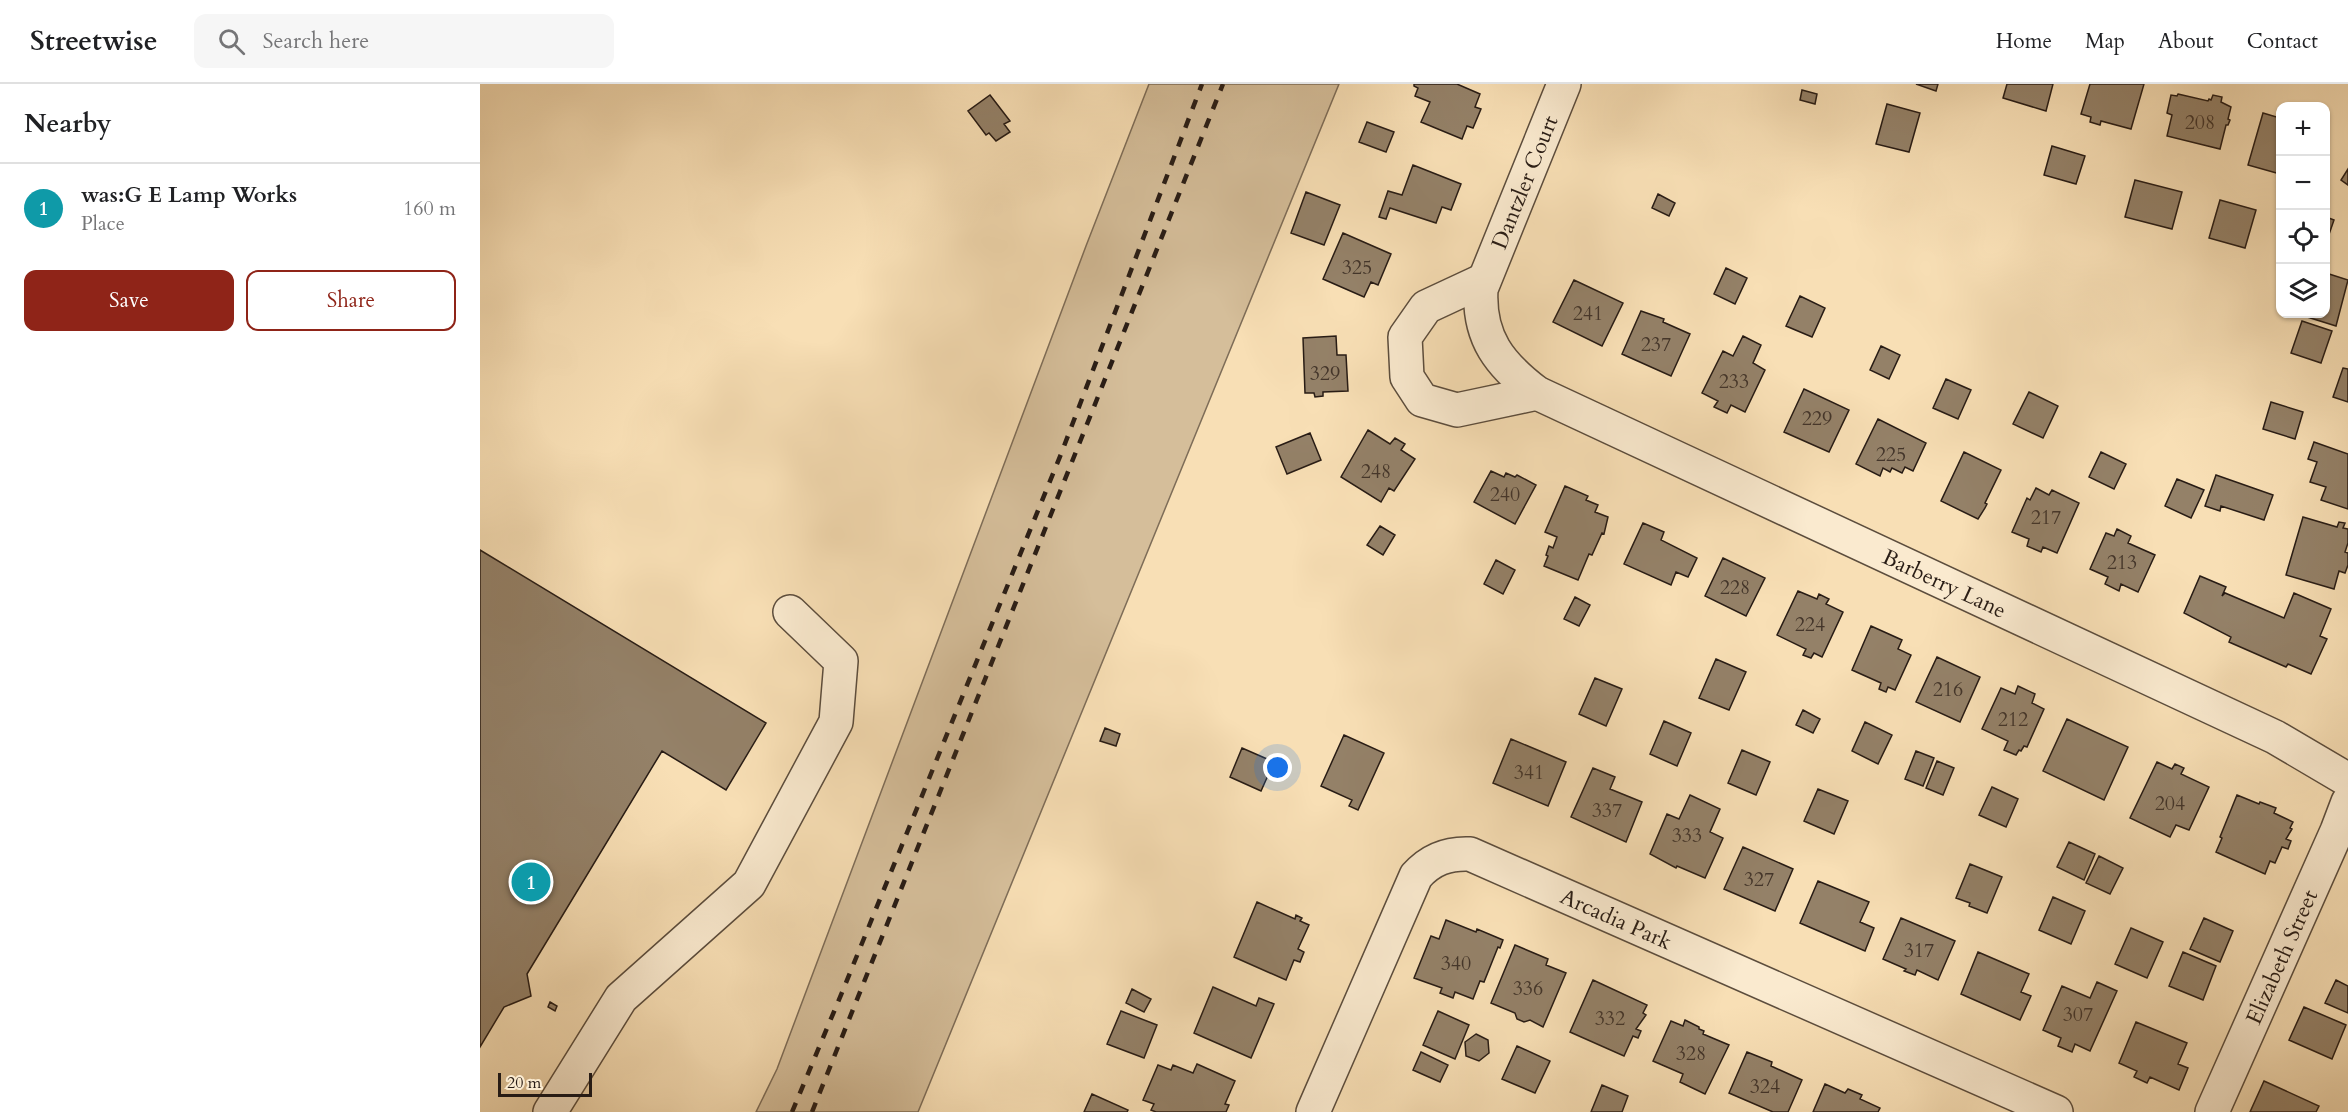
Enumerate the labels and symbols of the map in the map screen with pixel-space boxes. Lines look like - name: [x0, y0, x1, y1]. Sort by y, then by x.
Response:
- house number: 208: [2185, 109, 2215, 136]
- street label: Dantzler Court: [1484, 111, 1565, 254]
- house number: 325: [1342, 254, 1372, 281]
- house number: 241: [1573, 300, 1603, 327]
- house number: 237: [1641, 331, 1671, 358]
- house number: 329: [1310, 360, 1340, 387]
- house number: 233: [1719, 368, 1749, 395]
- house number: 229: [1802, 405, 1832, 432]
- house number: 225: [1876, 441, 1906, 468]
- house number: 248: [1361, 458, 1391, 485]
- house number: 240: [1490, 481, 1520, 508]
- house number: 217: [2031, 504, 2061, 531]
- street label: Barberry Lane: [1877, 542, 2011, 626]
- house number: 213: [2107, 549, 2137, 576]
- house number: 228: [1720, 574, 1750, 601]
- house number: 224: [1795, 611, 1825, 638]
- house number: 216: [1933, 676, 1963, 703]
- house number: 212: [1998, 706, 2028, 733]
- your location: [1263, 753, 1292, 782]
- house number: 341: [1514, 759, 1544, 786]
- house number: 204: [2155, 790, 2185, 817]
- house number: 337: [1592, 797, 1622, 824]
- house number: 333: [1672, 822, 1702, 849]
- pin: 1: [512, 860, 550, 904]
- house number: 327: [1744, 866, 1774, 893]
- street label: Arcadia Park: [1556, 882, 1677, 957]
- street label: Elizabeth Street: [2239, 885, 2325, 1029]
- house number: 317: [1904, 937, 1934, 964]
- house number: 340: [1441, 950, 1471, 977]
- house number: 336: [1513, 975, 1543, 1002]
- house number: 307: [2063, 1001, 2093, 1028]
- house number: 332: [1595, 1005, 1625, 1032]
- house number: 328: [1676, 1040, 1706, 1067]
- scale bar: [498, 1070, 592, 1098]
- house number: 324: [1750, 1073, 1780, 1100]

